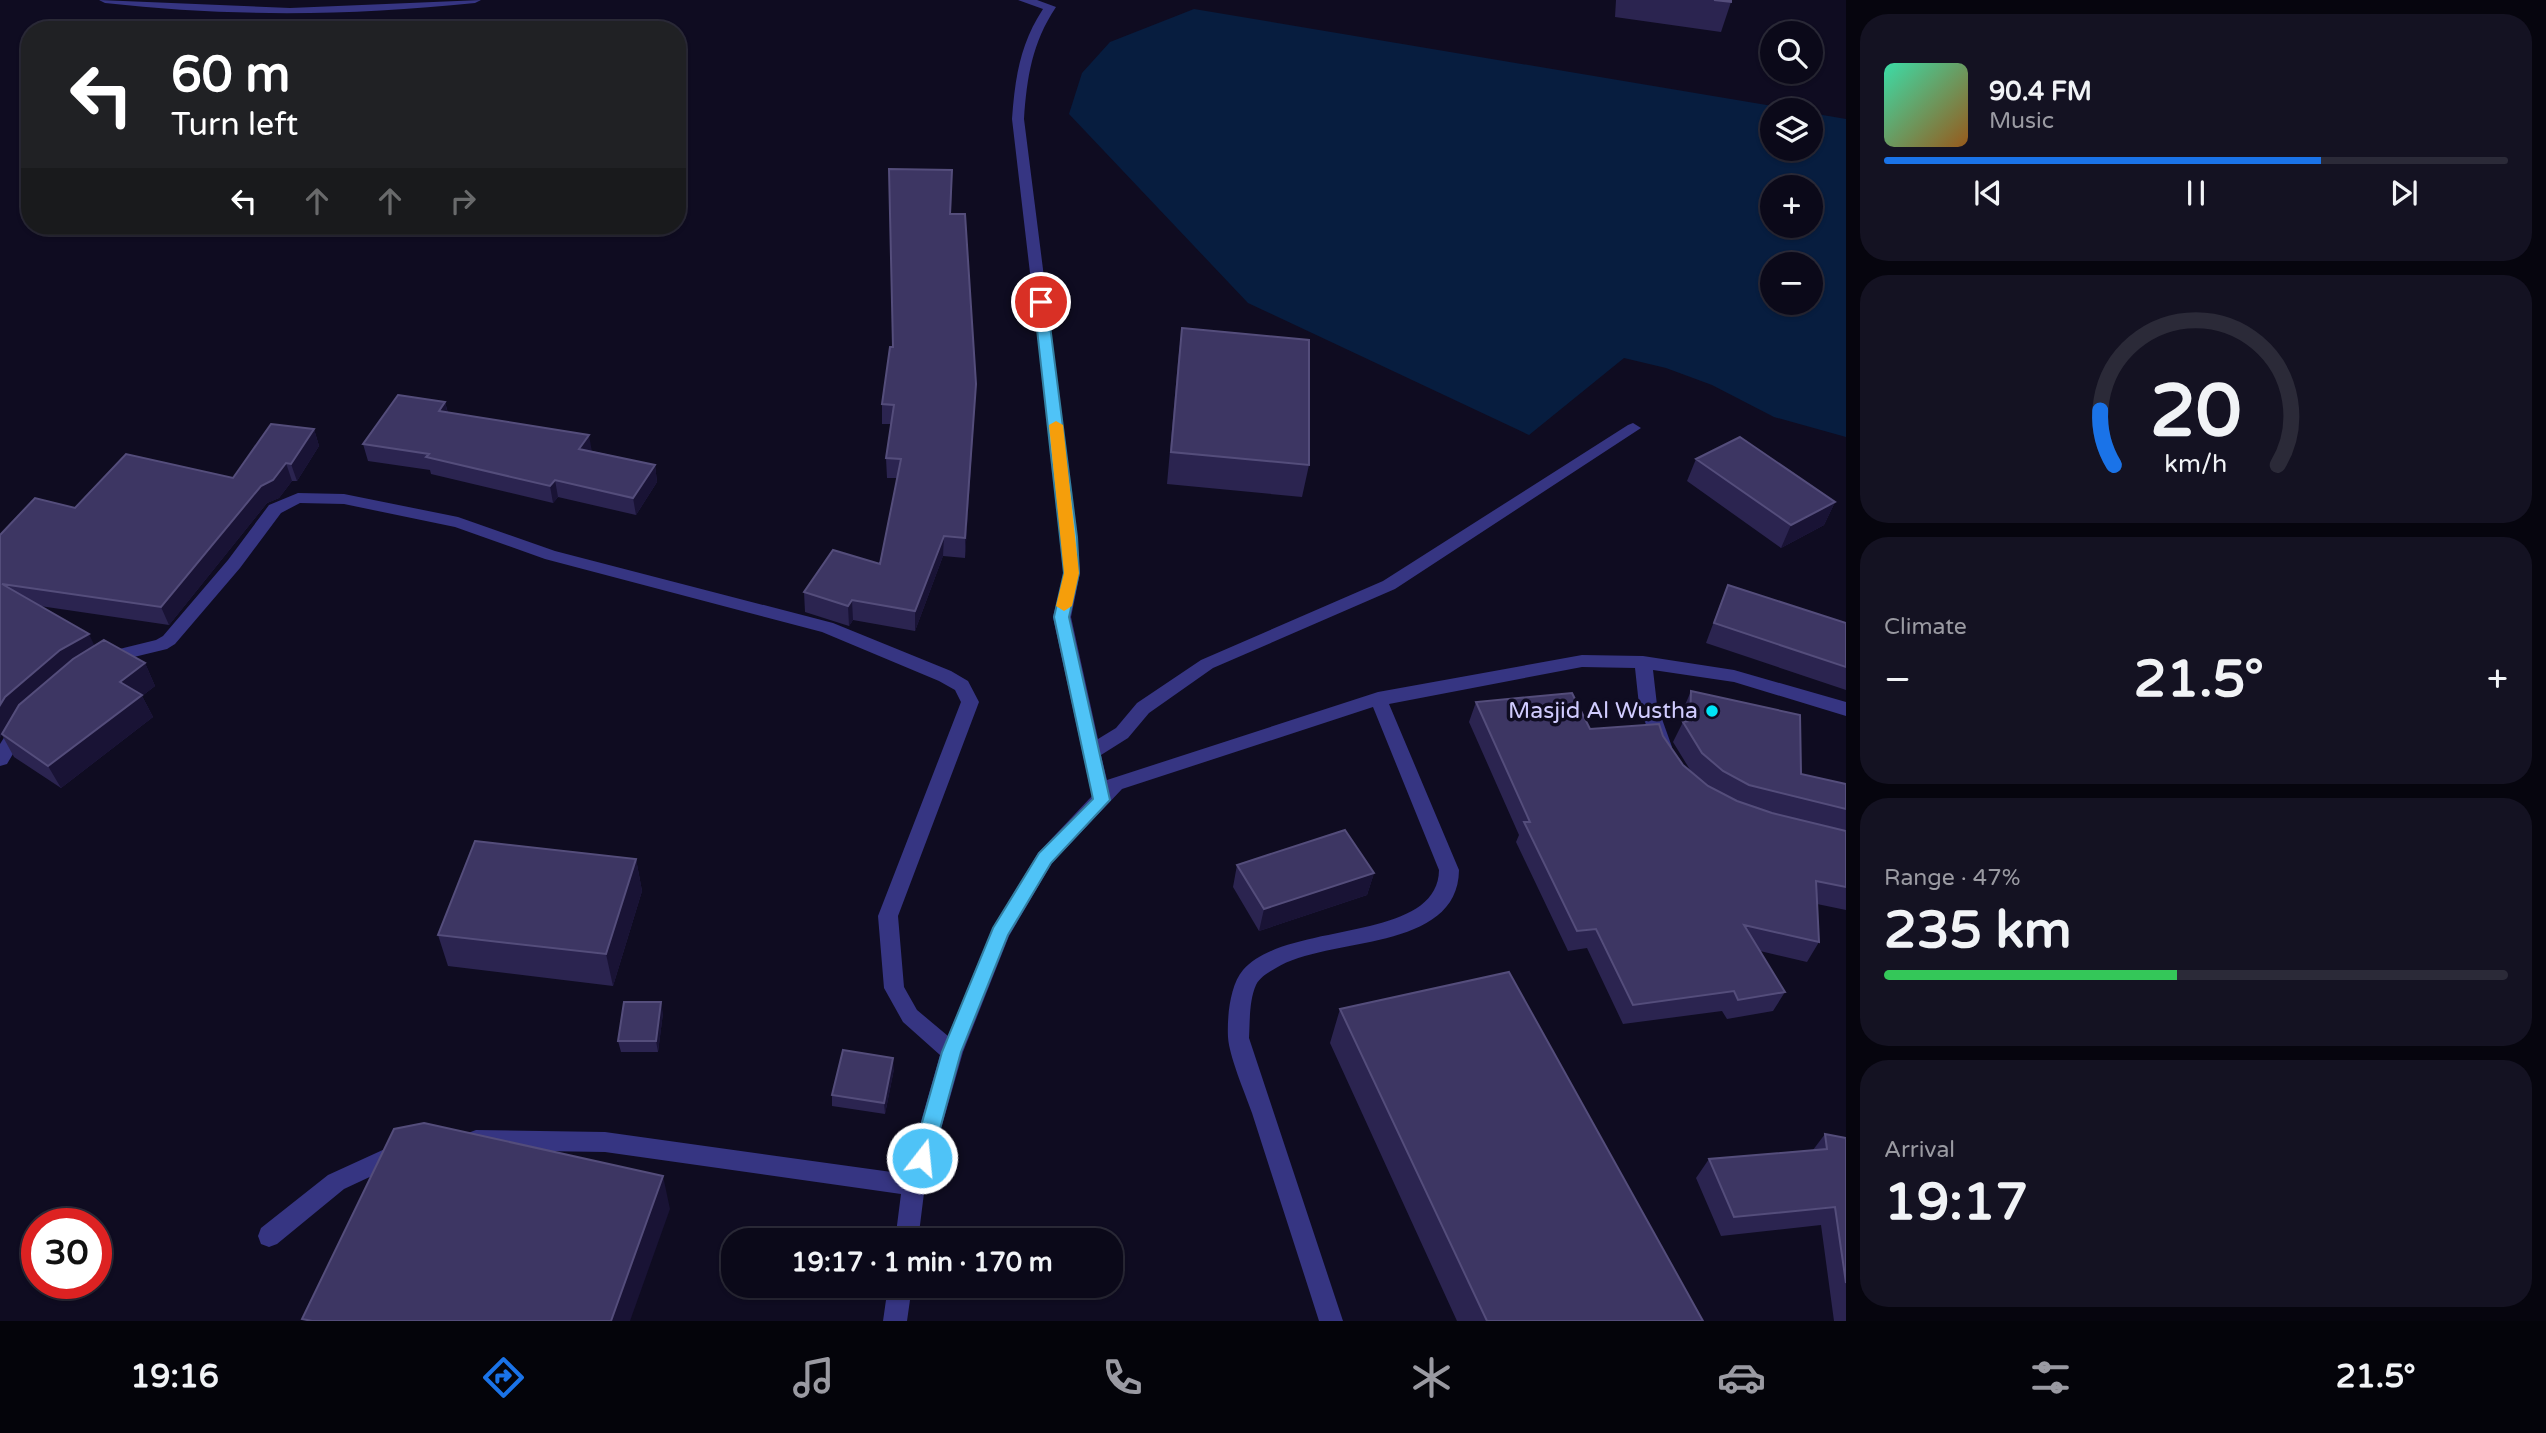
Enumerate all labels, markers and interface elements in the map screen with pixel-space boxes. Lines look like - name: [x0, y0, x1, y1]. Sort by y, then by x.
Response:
- map controls: [1760, 21, 1823, 315]
- button: search: [1760, 21, 1823, 84]
- text: 60 m: [171, 46, 290, 105]
- icon: left: [56, 49, 147, 140]
- text: 90.4 FM: [1989, 76, 2092, 107]
- button: layers: [1760, 98, 1823, 161]
- text: Turn left: [171, 106, 298, 144]
- text: Music: [1989, 107, 2054, 135]
- icon: previous: [1969, 174, 2007, 212]
- icon: pause: [2177, 174, 2215, 212]
- icon: next: [2385, 174, 2423, 212]
- button: +: [1760, 175, 1823, 238]
- icon: left: [225, 182, 263, 220]
- icon: ahead: [298, 182, 336, 220]
- icon: ahead: [371, 182, 409, 220]
- icon: right: [444, 182, 482, 220]
- button: −: [1760, 252, 1823, 315]
- pin: [1011, 272, 1071, 332]
- icon: arrive: [1022, 283, 1060, 321]
- text: 20: [2150, 369, 2242, 457]
- text: km/h: [2165, 449, 2227, 479]
- text: Climate: [1884, 613, 1967, 641]
- text: 21.5°: [2134, 648, 2264, 711]
- text: −: [1884, 657, 1911, 703]
- text: +: [2487, 657, 2508, 703]
- place label: Masjid Al Wustha: [1508, 697, 1698, 725]
- marker: Masjid Al Wustha: [1704, 703, 1720, 719]
- text: Range · 47%: [1884, 864, 2020, 892]
- text: 235 km: [1884, 899, 2072, 962]
- position arrow: [885, 1121, 959, 1195]
- text: Arrival: [1884, 1136, 1955, 1164]
- text: 19:17: [1884, 1171, 2028, 1234]
- speed limit sign: 30: [21, 1208, 112, 1299]
- text: 19:17 · 1 min · 170 m: [791, 1247, 1053, 1278]
- icon: directions: [479, 1353, 528, 1402]
- icon: music: [789, 1353, 838, 1402]
- icon: phone: [1098, 1353, 1147, 1402]
- icon: climate: [1407, 1353, 1456, 1402]
- icon: car: [1717, 1353, 1766, 1402]
- icon: filters: [2026, 1353, 2075, 1402]
- text: 19:16: [130, 1358, 219, 1396]
- text: 21.5°: [2336, 1358, 2416, 1396]

